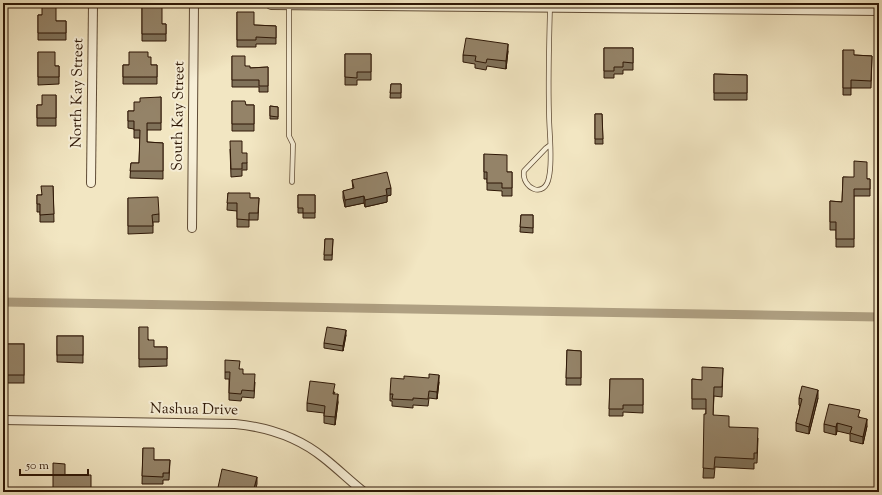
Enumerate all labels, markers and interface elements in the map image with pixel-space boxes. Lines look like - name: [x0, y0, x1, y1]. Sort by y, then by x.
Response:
- street label: North Kay Street: [67, 38, 89, 148]
- street label: South Kay Street: [168, 61, 190, 171]
- street label: Nashua Drive: [150, 399, 238, 421]
- scale bar: [20, 451, 88, 477]
- text: 50 m: [25, 457, 49, 475]

